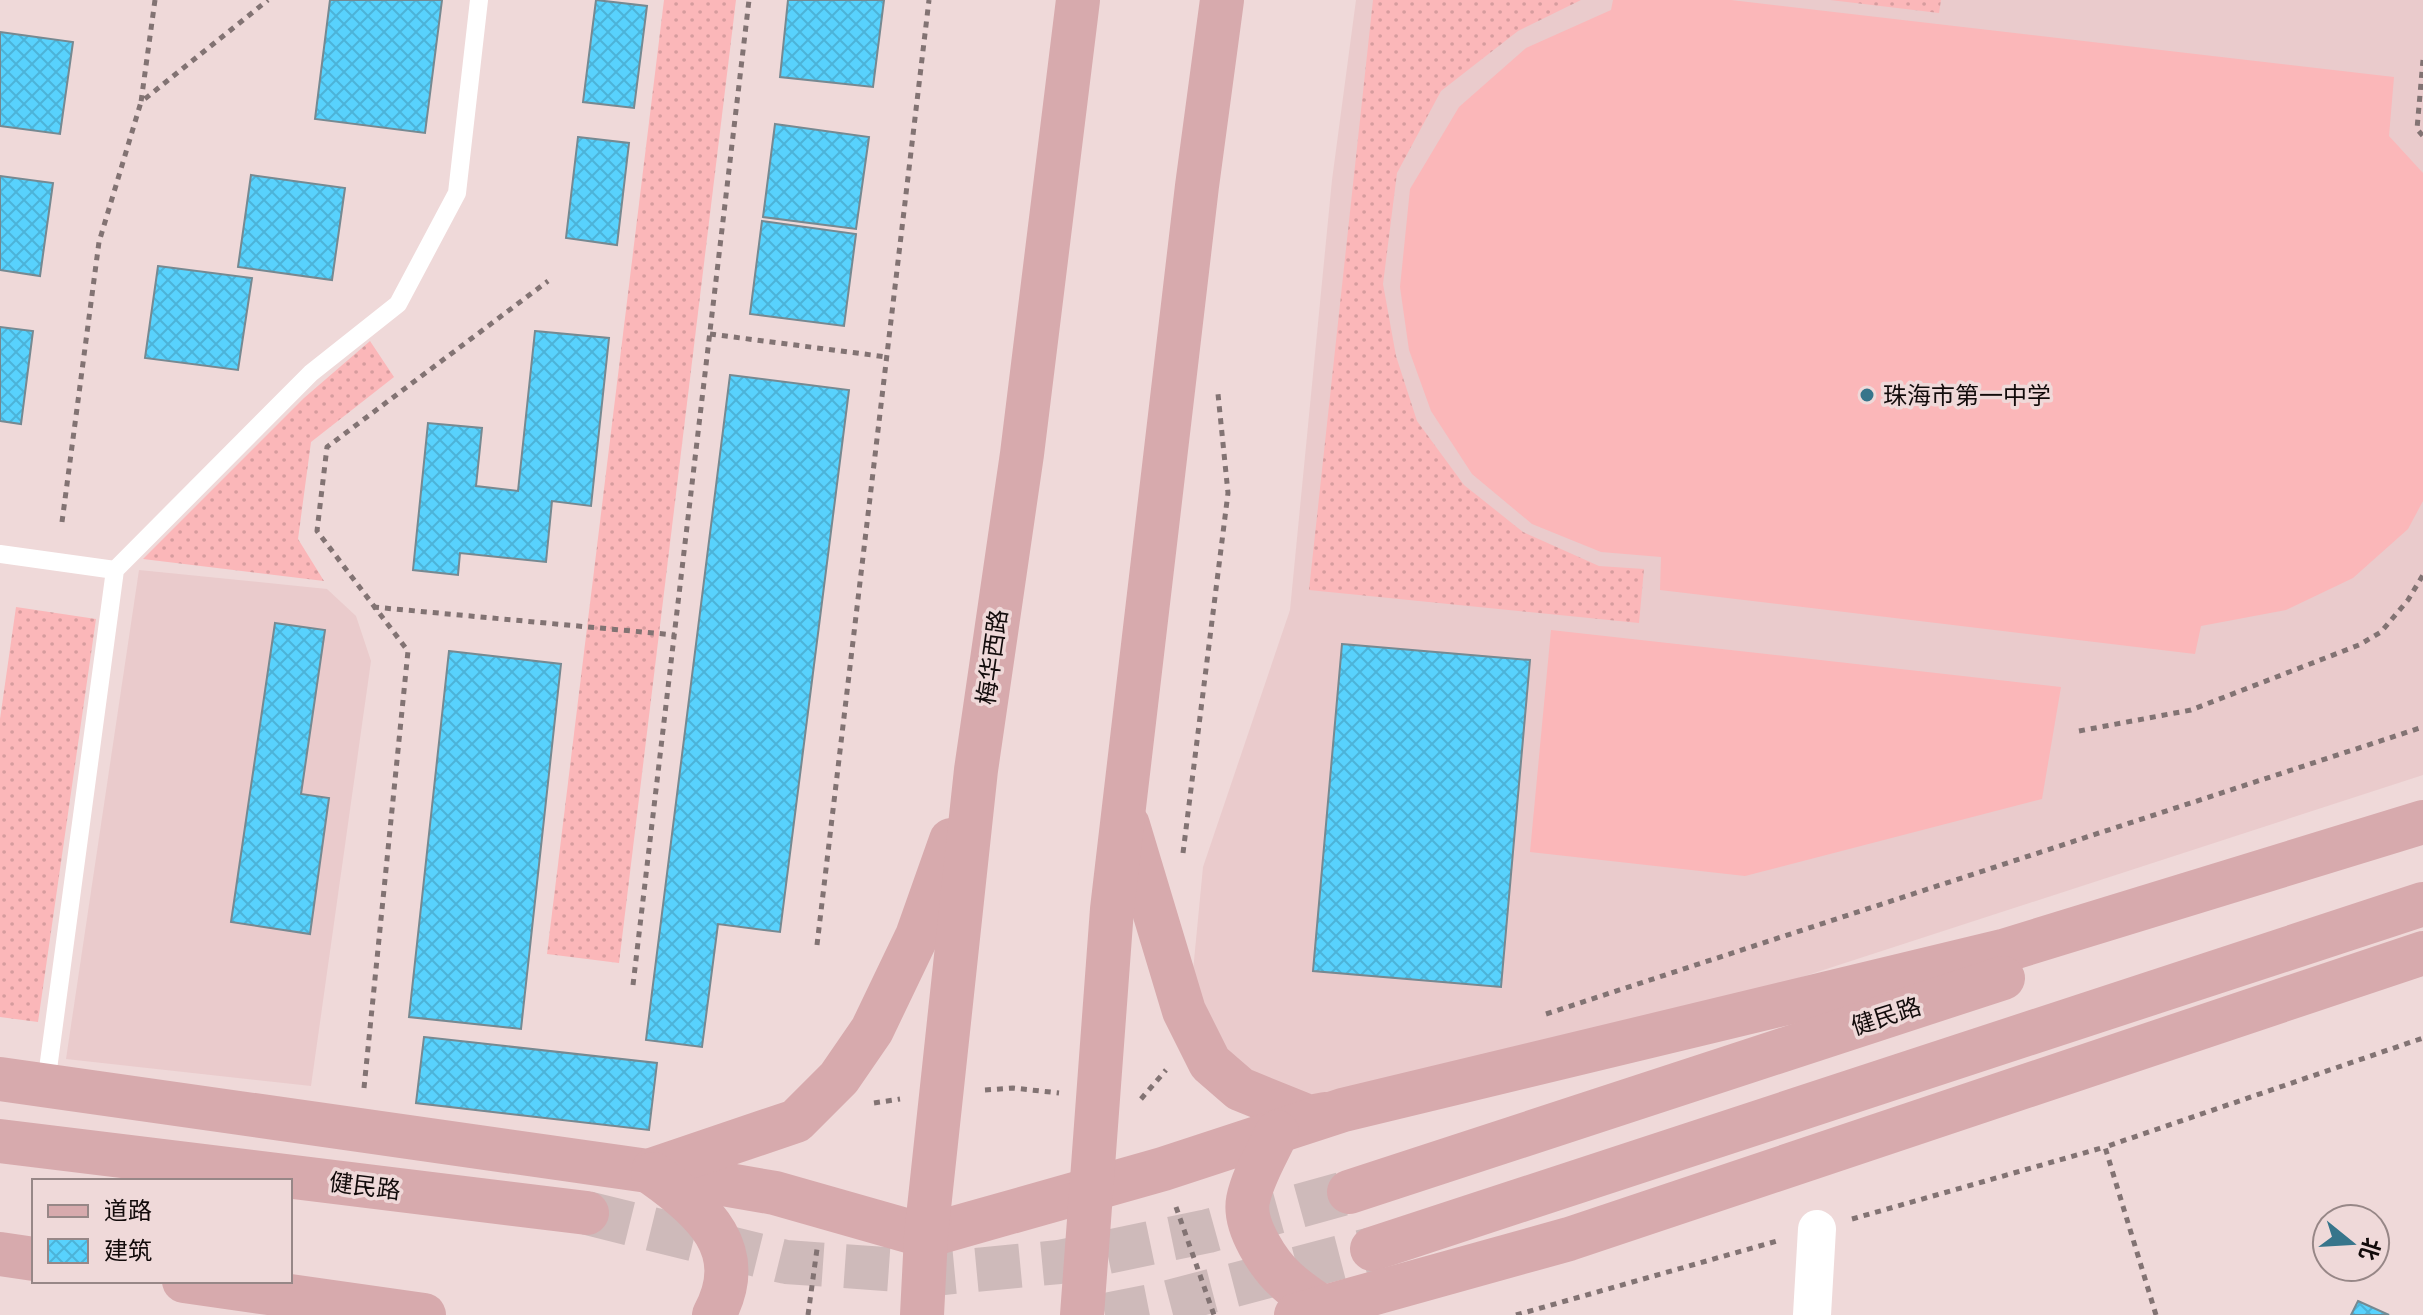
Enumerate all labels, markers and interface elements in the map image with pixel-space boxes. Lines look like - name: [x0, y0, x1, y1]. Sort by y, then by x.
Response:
- place label: 珠海市第一中学: [1883, 380, 2051, 411]
- marker: 珠海市第一中学: [1858, 386, 1876, 404]
- street label: 梅华西路: [970, 607, 1014, 707]
- street label: 健民路: [1847, 990, 1925, 1042]
- street label: 健民路: [327, 1166, 403, 1206]
- legend: [32, 1179, 292, 1283]
- text: 道路: [104, 1195, 152, 1226]
- north arrow: [2311, 1203, 2391, 1283]
- text: 北: [2353, 1234, 2387, 1264]
- text: 建筑: [104, 1235, 152, 1266]

